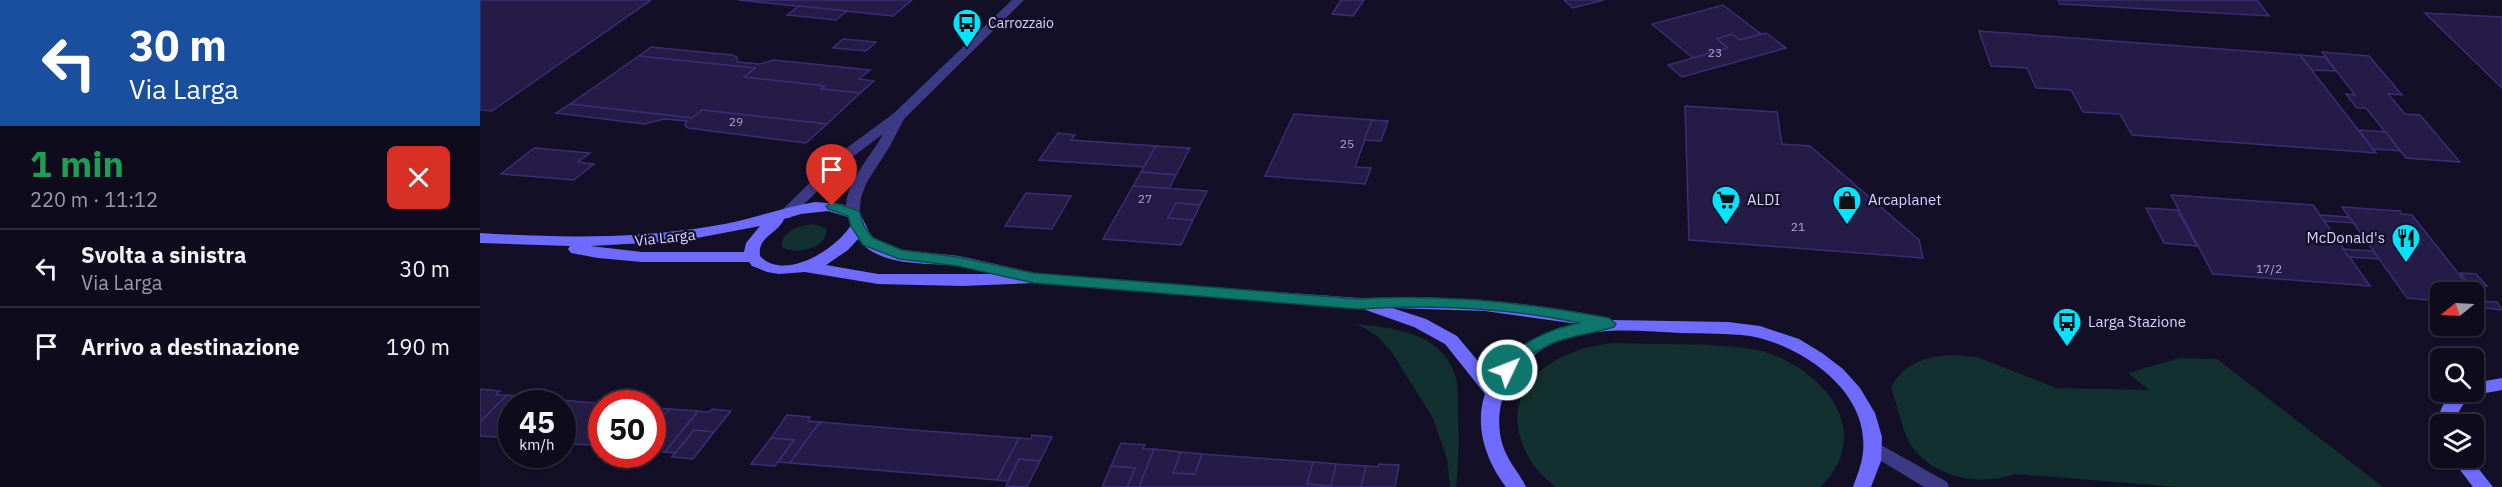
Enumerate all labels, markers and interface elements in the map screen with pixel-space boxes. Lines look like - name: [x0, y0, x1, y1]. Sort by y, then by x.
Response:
- bus stop icon: Carrozzaio: [951, 7, 983, 49]
- place label: Carrozzaio: [988, 14, 1054, 32]
- text: 30 m: [129, 18, 227, 73]
- icon: left: [30, 24, 108, 102]
- house number: 23: [1708, 45, 1722, 60]
- text: Via Larga: [129, 71, 239, 106]
- house number: 29: [729, 114, 743, 129]
- house number: 25: [1340, 136, 1354, 151]
- text: 1 min: [30, 140, 124, 187]
- pin: [806, 144, 857, 206]
- button: close: [387, 146, 450, 209]
- icon: arrive: [815, 153, 848, 186]
- supermarket icon: ALDI: [1710, 184, 1742, 226]
- shop icon: Arcaplanet: [1831, 184, 1863, 226]
- text: 220 m · 11:12: [30, 186, 158, 213]
- place label: ALDI: [1747, 190, 1780, 209]
- place label: Arcaplanet: [1868, 190, 1941, 209]
- house number: 27: [1138, 191, 1152, 206]
- house number: 21: [1791, 219, 1805, 234]
- restaurant icon: McDonald's: [2390, 222, 2422, 264]
- street label: Via Larga: [634, 225, 696, 250]
- place label: McDonald's: [2307, 228, 2385, 247]
- text: Svolta a sinistra: [81, 240, 246, 269]
- icon: left: [30, 252, 63, 285]
- text: 30 m: [399, 254, 450, 283]
- house number: 17/2: [2256, 261, 2282, 276]
- text: Via Larga: [81, 269, 162, 296]
- north arrow: [2430, 282, 2484, 336]
- map controls: [2430, 282, 2484, 468]
- bus stop icon: Larga Stazione: [2051, 306, 2083, 348]
- place label: Larga Stazione: [2088, 312, 2186, 331]
- icon: arrive: [30, 330, 63, 363]
- text: Arrivo a destinazione: [81, 332, 300, 361]
- text: 190 m: [386, 332, 450, 361]
- position arrow: [1475, 338, 1539, 402]
- button: search: [2430, 348, 2484, 402]
- speed limit sign: 50: [588, 390, 666, 468]
- text: 45: [519, 402, 555, 441]
- button: layers: [2430, 414, 2484, 468]
- text: km/h: [519, 435, 555, 454]

